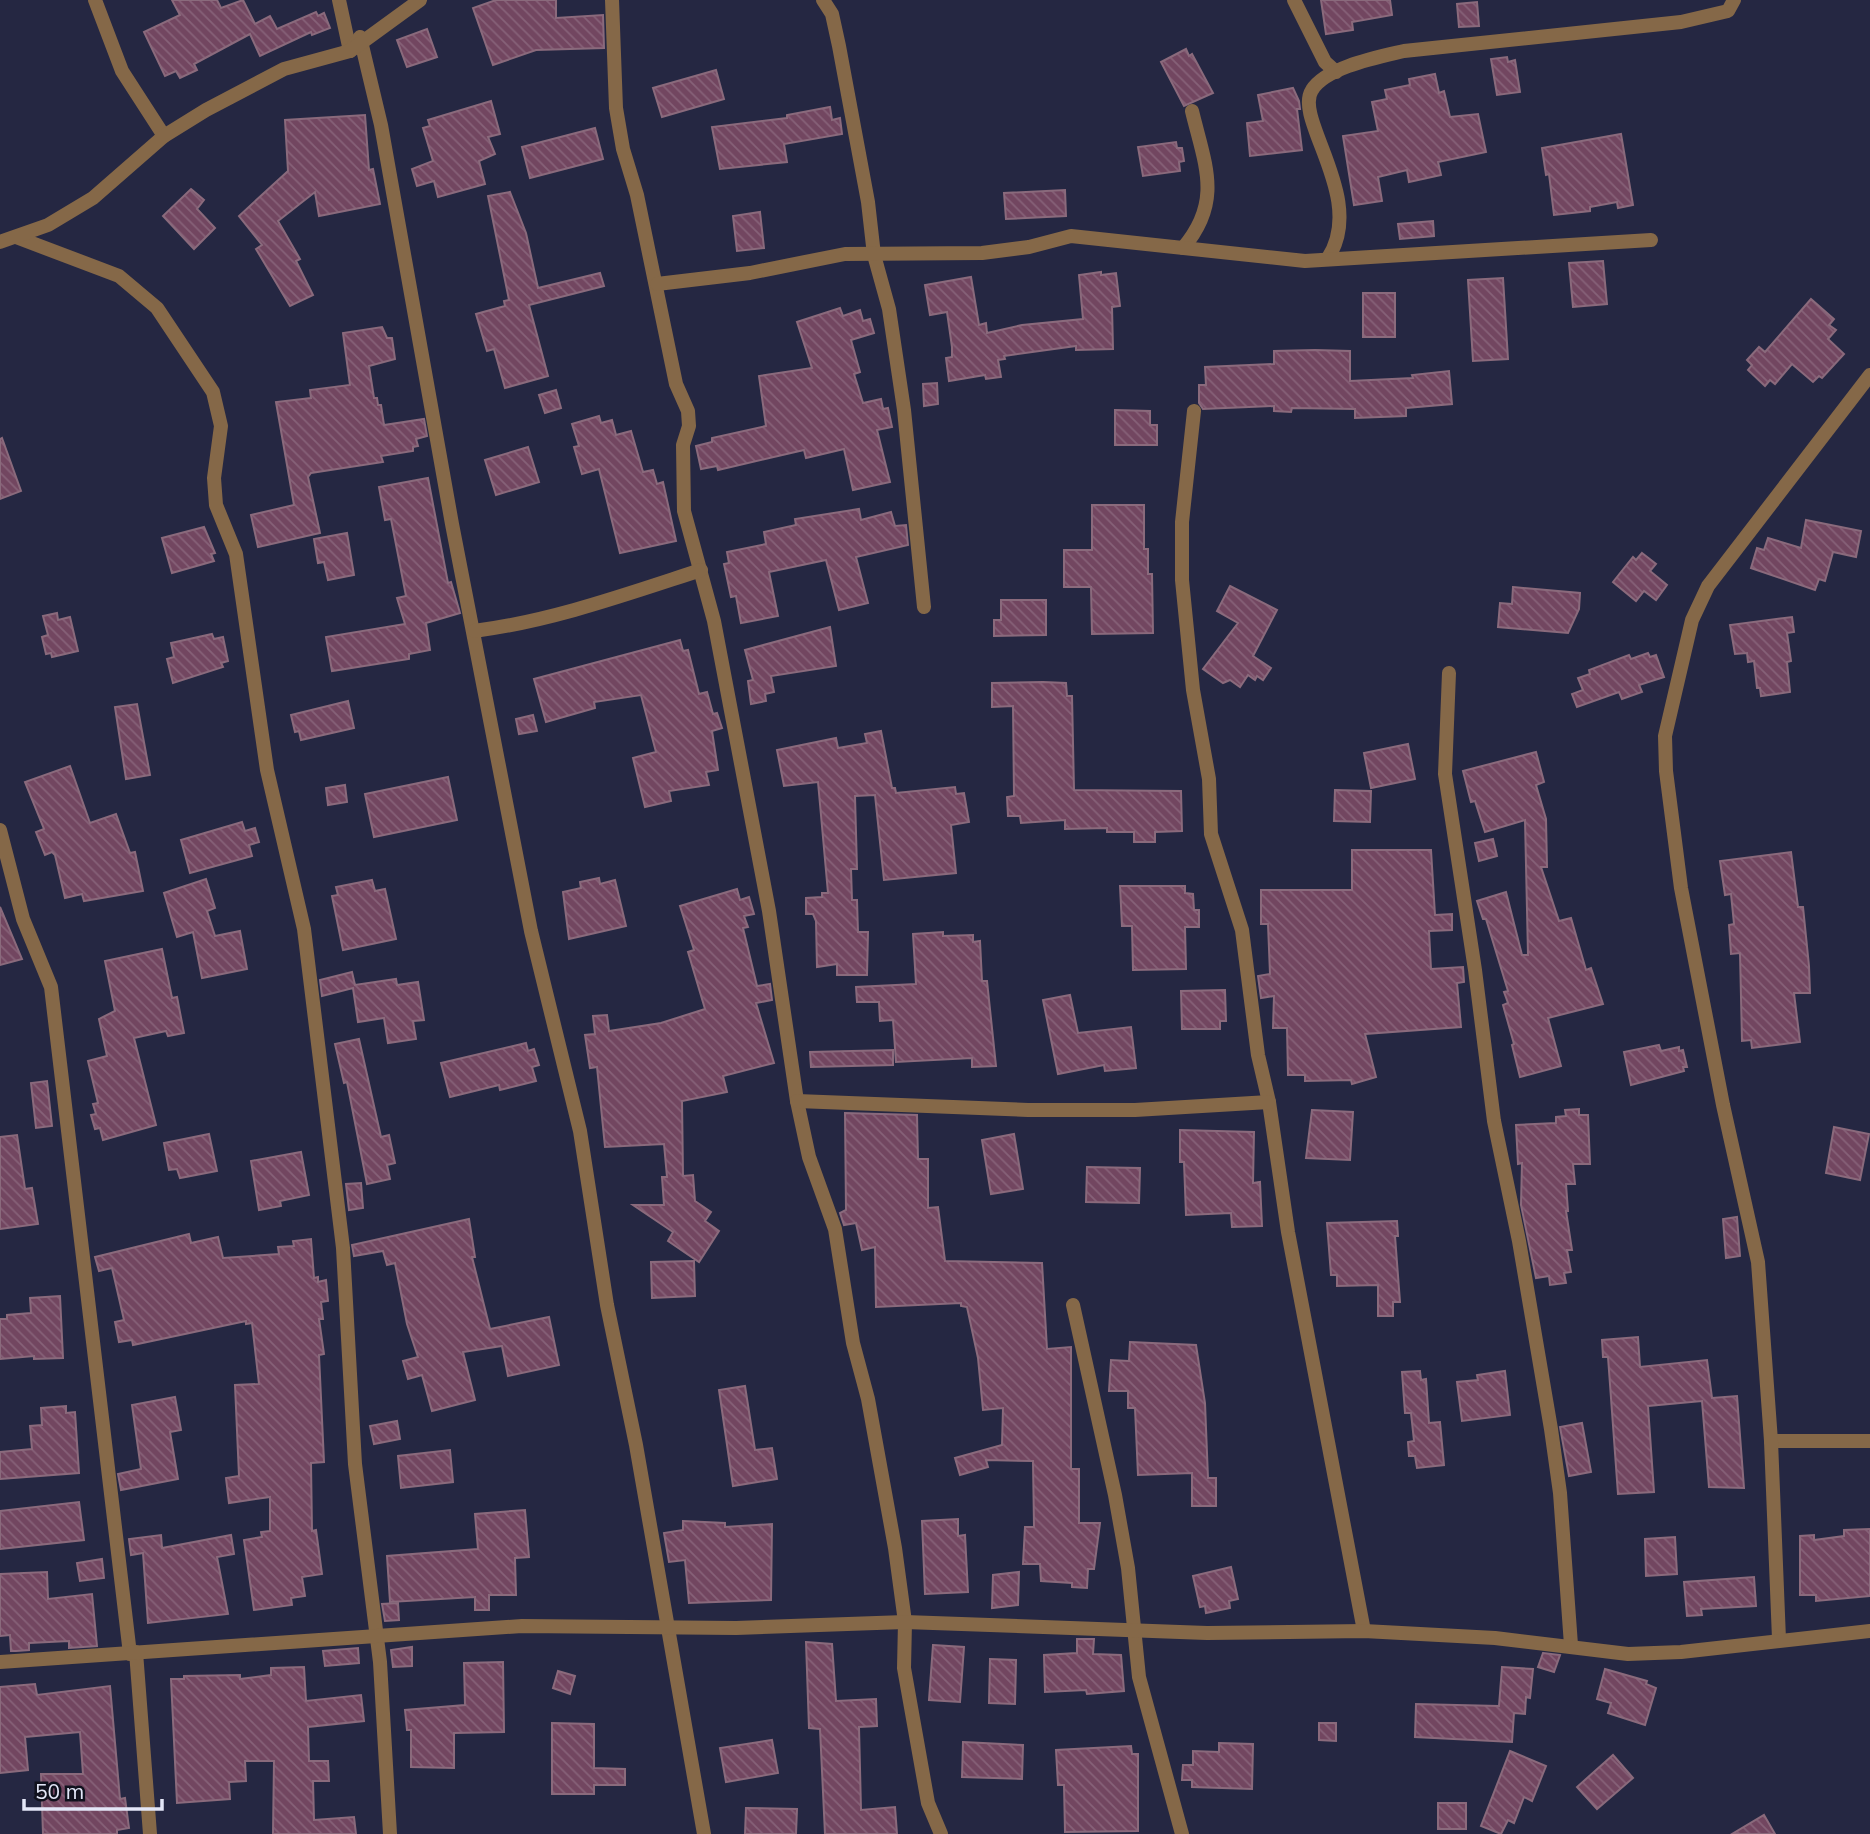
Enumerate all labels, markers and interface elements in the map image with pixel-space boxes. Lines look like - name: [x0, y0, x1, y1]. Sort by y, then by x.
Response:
- scale bar: [24, 1768, 163, 1812]
- text: 50 m: [35, 1778, 84, 1804]

